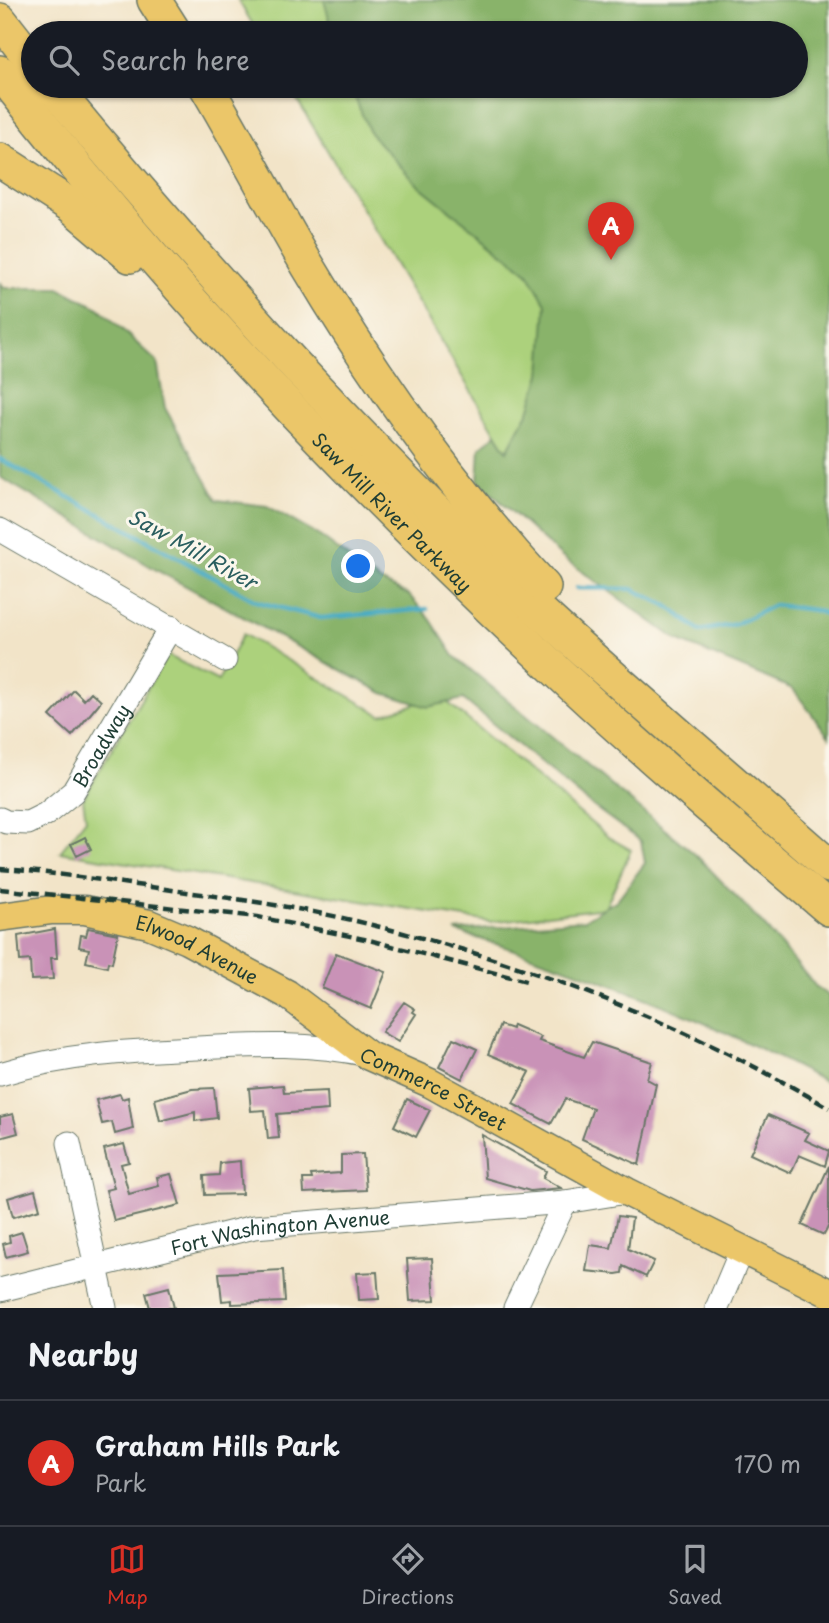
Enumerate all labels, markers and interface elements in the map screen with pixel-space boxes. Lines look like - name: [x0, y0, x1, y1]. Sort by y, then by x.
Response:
- search box: [21, 21, 808, 98]
- text: Search here: [101, 40, 250, 79]
- icon: search: [45, 41, 83, 79]
- pin: A: [588, 202, 634, 260]
- street label: Saw Mill River Parkway: [306, 426, 479, 598]
- water label: Saw Mill River: [123, 499, 265, 598]
- your location: [341, 549, 375, 583]
- street label: Broadway: [65, 698, 136, 792]
- street label: Elwood Avenue: [133, 908, 264, 990]
- street label: Commerce Street: [354, 1040, 512, 1137]
- street label: Fort Washington Avenue: [168, 1202, 391, 1261]
- text: Nearby: [28, 1331, 138, 1376]
- text: Graham Hills Park: [95, 1426, 340, 1465]
- text: A: [42, 1446, 60, 1481]
- text: 170 m: [734, 1446, 801, 1481]
- text: Park: [95, 1465, 146, 1500]
- tab: Map: [107, 1540, 148, 1610]
- tab: Directions: [362, 1540, 454, 1610]
- tab: Saved: [668, 1540, 722, 1610]

